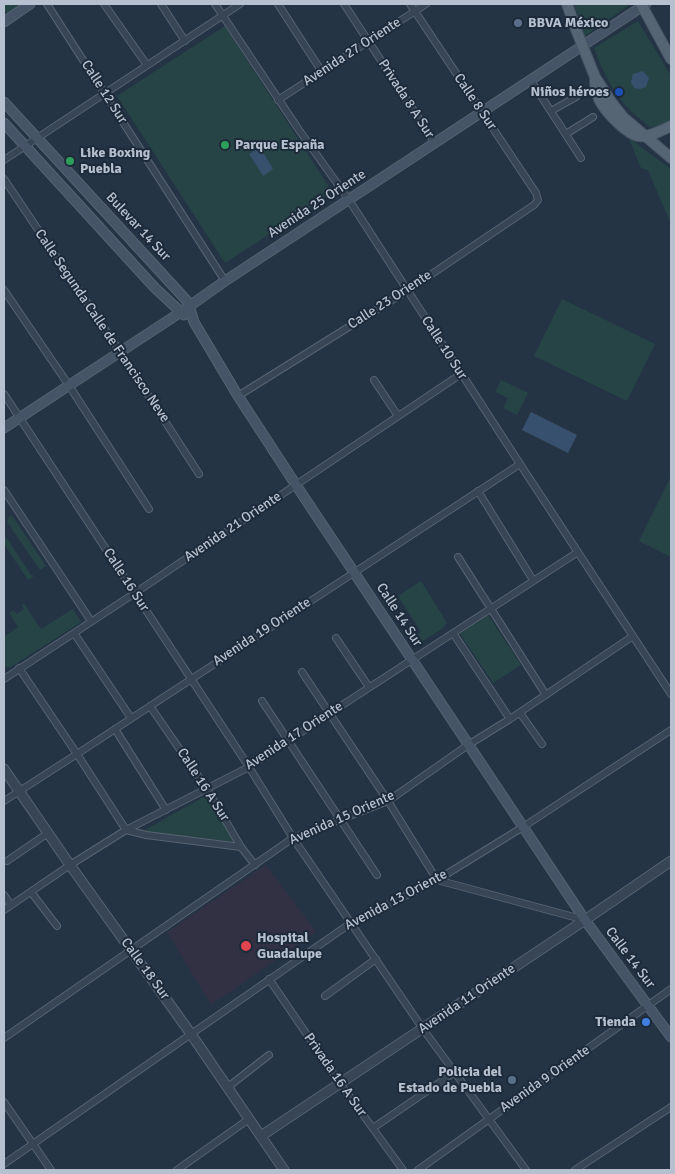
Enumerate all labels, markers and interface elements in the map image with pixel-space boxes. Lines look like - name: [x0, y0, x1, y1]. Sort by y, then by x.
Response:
- street label: Avenida 27 Oriente: [300, 14, 404, 90]
- place label: BBVA México: [528, 15, 608, 31]
- marker: BBVA México: [512, 17, 524, 29]
- street label: Privada 8 A Sur: [374, 56, 438, 142]
- street label: Calle 12 Sur: [77, 57, 131, 127]
- street label: Calle 8 Sur: [450, 70, 500, 134]
- place label: Niños héroes: [530, 84, 609, 100]
- marker: Niños héroes: [613, 86, 625, 98]
- place label: Parque España: [235, 137, 325, 153]
- marker: Parque España: [219, 139, 231, 151]
- place label: Like Boxing Puebla: [80, 145, 150, 178]
- marker: Like Boxing Puebla: [64, 155, 76, 167]
- street label: Avenida 25 Oriente: [265, 166, 369, 242]
- street label: Bulevar 14 Sur: [102, 189, 174, 265]
- street label: Calle Segunda Calle de Francisco Neve: [31, 226, 173, 426]
- street label: Calle 23 Oriente: [345, 267, 435, 333]
- street label: Calle 10 Sur: [417, 313, 471, 383]
- street label: Avenida 21 Oriente: [181, 488, 285, 566]
- street label: Calle 16 Sur: [99, 545, 153, 615]
- street label: Calle 14 Sur: [372, 580, 426, 650]
- street label: Avenida 19 Oriente: [210, 594, 314, 670]
- street label: Avenida 17 Oriente: [242, 698, 346, 774]
- street label: Calle 16 A Sur: [173, 745, 233, 825]
- street label: Avenida 15 Oriente: [287, 787, 397, 849]
- street label: Avenida 13 Oriente: [342, 866, 450, 934]
- street label: Calle 14 Sur: [602, 924, 658, 992]
- place label: Hospital Guadalupe: [257, 930, 322, 962]
- street label: Calle 18 Sur: [117, 935, 173, 1003]
- marker: Hospital Guadalupe: [239, 939, 253, 953]
- street label: Avenida 11 Oriente: [415, 960, 519, 1038]
- place label: Tienda: [595, 1014, 636, 1030]
- marker: Tienda: [640, 1016, 652, 1028]
- street label: Privada 16 A Sur: [300, 1030, 370, 1120]
- street label: Avenida 9 Oriente: [497, 1042, 593, 1116]
- place label: Policia del Estado de Puebla: [398, 1064, 502, 1096]
- marker: Policia del Estado de Puebla: [506, 1074, 518, 1086]

